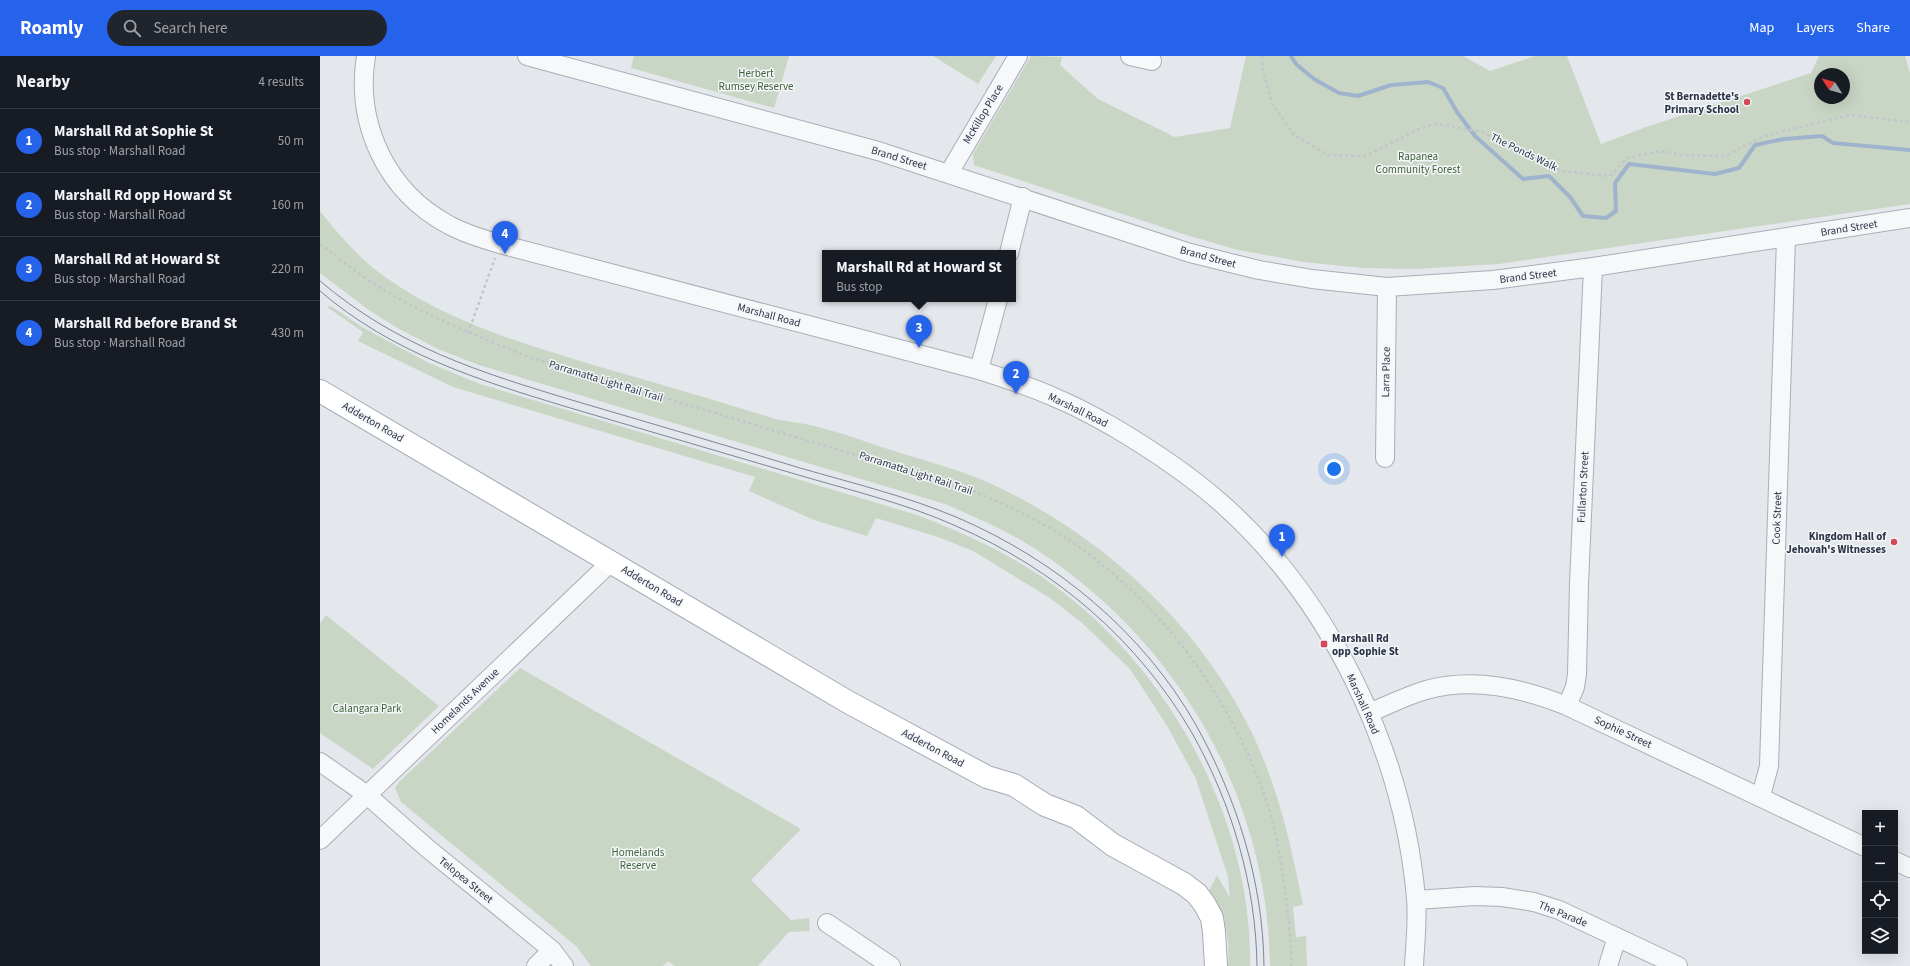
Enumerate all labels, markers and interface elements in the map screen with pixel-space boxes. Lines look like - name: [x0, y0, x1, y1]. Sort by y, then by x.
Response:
- search box: [107, 10, 387, 46]
- text: Roamly: [20, 15, 83, 42]
- icon: search: [121, 17, 143, 39]
- text: Search here: [153, 18, 227, 39]
- text: Map: [1749, 18, 1774, 38]
- text: Layers: [1796, 18, 1834, 38]
- text: Share: [1856, 18, 1890, 38]
- park label: Herbert Rumsey Reserve: [718, 66, 794, 94]
- north arrow: [1814, 68, 1850, 104]
- text: Nearby: [16, 70, 70, 94]
- text: 4 results: [259, 73, 304, 91]
- street label: McKillop Place: [959, 81, 1007, 146]
- place label: St Bernadette's Primary School: [1664, 89, 1740, 117]
- marker: St Bernadette's Primary School: [1742, 97, 1752, 107]
- text: Marshall Rd at Sophie St: [54, 121, 213, 142]
- street label: The Ponds Walk: [1488, 129, 1560, 175]
- text: 1: [26, 132, 32, 150]
- text: 50 m: [278, 132, 304, 150]
- text: Bus stop · Marshall Road: [54, 142, 186, 160]
- street label: Brand Street: [869, 142, 929, 174]
- park label: Rapanea Community Forest: [1376, 149, 1461, 177]
- text: Marshall Rd opp Howard St: [54, 185, 232, 206]
- text: 2: [26, 196, 32, 214]
- text: 160 m: [271, 196, 304, 214]
- text: Bus stop · Marshall Road: [54, 206, 186, 224]
- street label: Brand Street: [1819, 216, 1879, 240]
- pin: 4: [492, 221, 518, 254]
- street label: Brand Street: [1178, 242, 1238, 272]
- text: Marshall Rd at Howard St: [54, 249, 220, 270]
- popup: [822, 250, 1016, 302]
- text: Marshall Rd at Howard St: [836, 257, 1002, 278]
- text: 3: [26, 260, 32, 278]
- text: 220 m: [271, 260, 304, 278]
- street label: Brand Street: [1499, 265, 1558, 287]
- text: Bus stop · Marshall Road: [54, 270, 186, 288]
- text: Bus stop: [836, 278, 883, 296]
- street label: Marshall Road: [736, 299, 802, 331]
- text: Marshall Rd before Brand St: [54, 313, 237, 334]
- pin: 3: [906, 315, 932, 348]
- text: 4: [26, 324, 32, 342]
- text: 430 m: [271, 324, 304, 342]
- text: Bus stop · Marshall Road: [54, 334, 186, 352]
- street label: Larra Place: [1378, 346, 1394, 398]
- street label: Parramatta Light Rail Trail: [547, 357, 665, 406]
- pin: 2: [1003, 361, 1029, 394]
- street label: Marshall Road: [1046, 389, 1110, 431]
- street label: Adderton Road: [339, 398, 407, 446]
- street label: Parramatta Light Rail Trail: [857, 448, 975, 498]
- street label: Fullarton Street: [1574, 451, 1592, 523]
- your location: [1324, 459, 1344, 479]
- street label: Cook Street: [1769, 491, 1785, 545]
- pin: 1: [1269, 524, 1295, 557]
- place label: Kingdom Hall of Jehovah's Witnesses: [1786, 529, 1887, 557]
- marker: Kingdom Hall of Jehovah's Witnesses: [1889, 537, 1899, 547]
- street label: Adderton Road: [619, 562, 685, 610]
- place label: Marshall Rd opp Sophie St: [1332, 631, 1399, 659]
- marker: Marshall Rd opp Sophie St: [1319, 639, 1329, 649]
- street label: Homelands Avenue: [428, 664, 503, 737]
- street label: Marshall Road: [1343, 671, 1383, 737]
- park label: Calangara Park: [333, 701, 402, 716]
- street label: Sophie Street: [1592, 712, 1654, 752]
- street label: Adderton Road: [899, 725, 967, 771]
- map controls: [1862, 810, 1898, 954]
- button: +: [1862, 810, 1898, 846]
- park label: Homelands Reserve: [612, 845, 665, 873]
- button: −: [1862, 846, 1898, 882]
- street label: Telopea Street: [436, 853, 497, 907]
- button: locate: [1862, 882, 1898, 918]
- street label: The Parade: [1536, 897, 1590, 931]
- button: layers: [1862, 918, 1898, 954]

